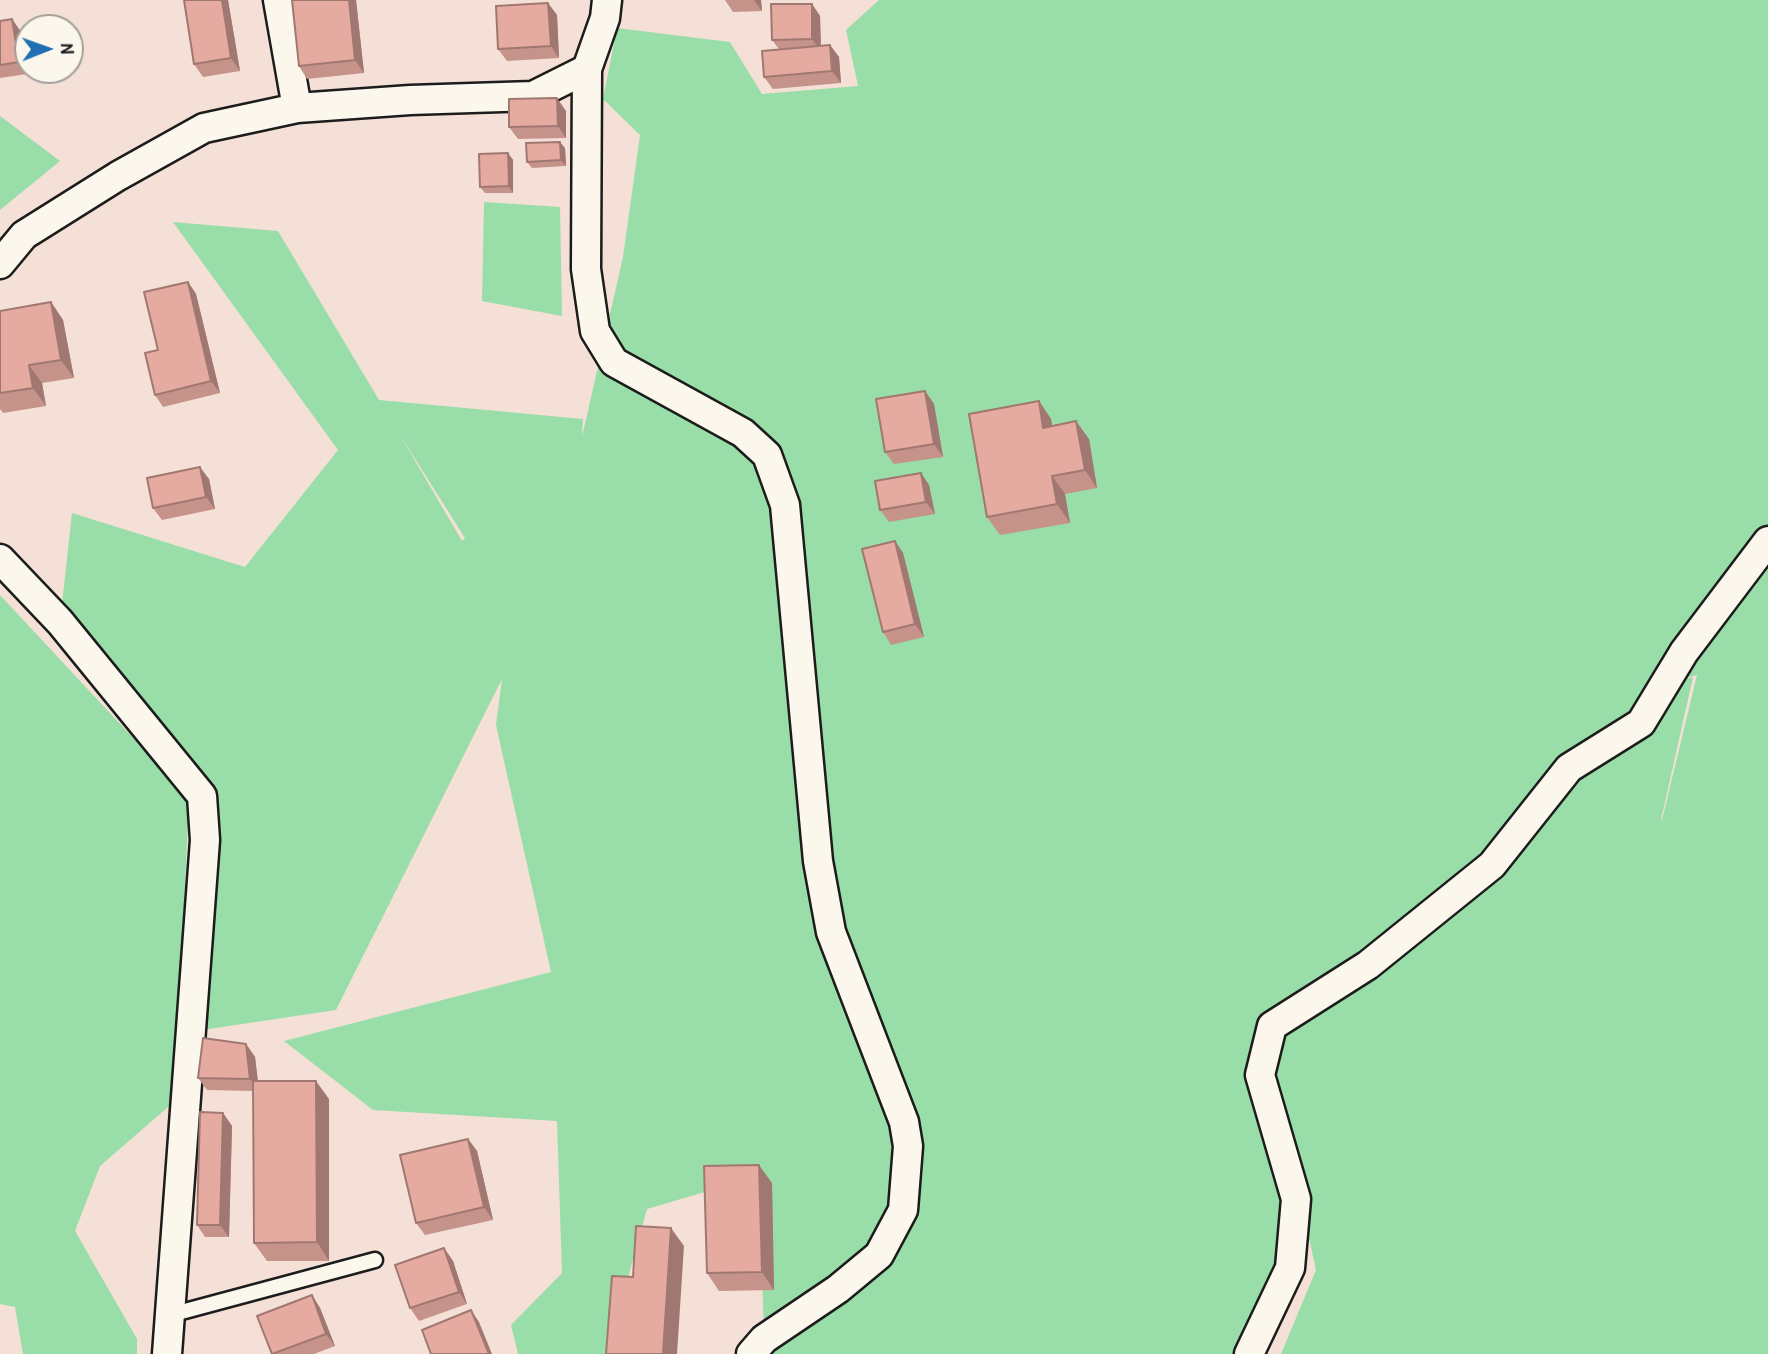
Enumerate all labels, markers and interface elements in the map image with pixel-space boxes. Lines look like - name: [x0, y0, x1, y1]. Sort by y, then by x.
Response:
- north arrow: [14, 14, 84, 84]
- text: N: [55, 43, 81, 54]

